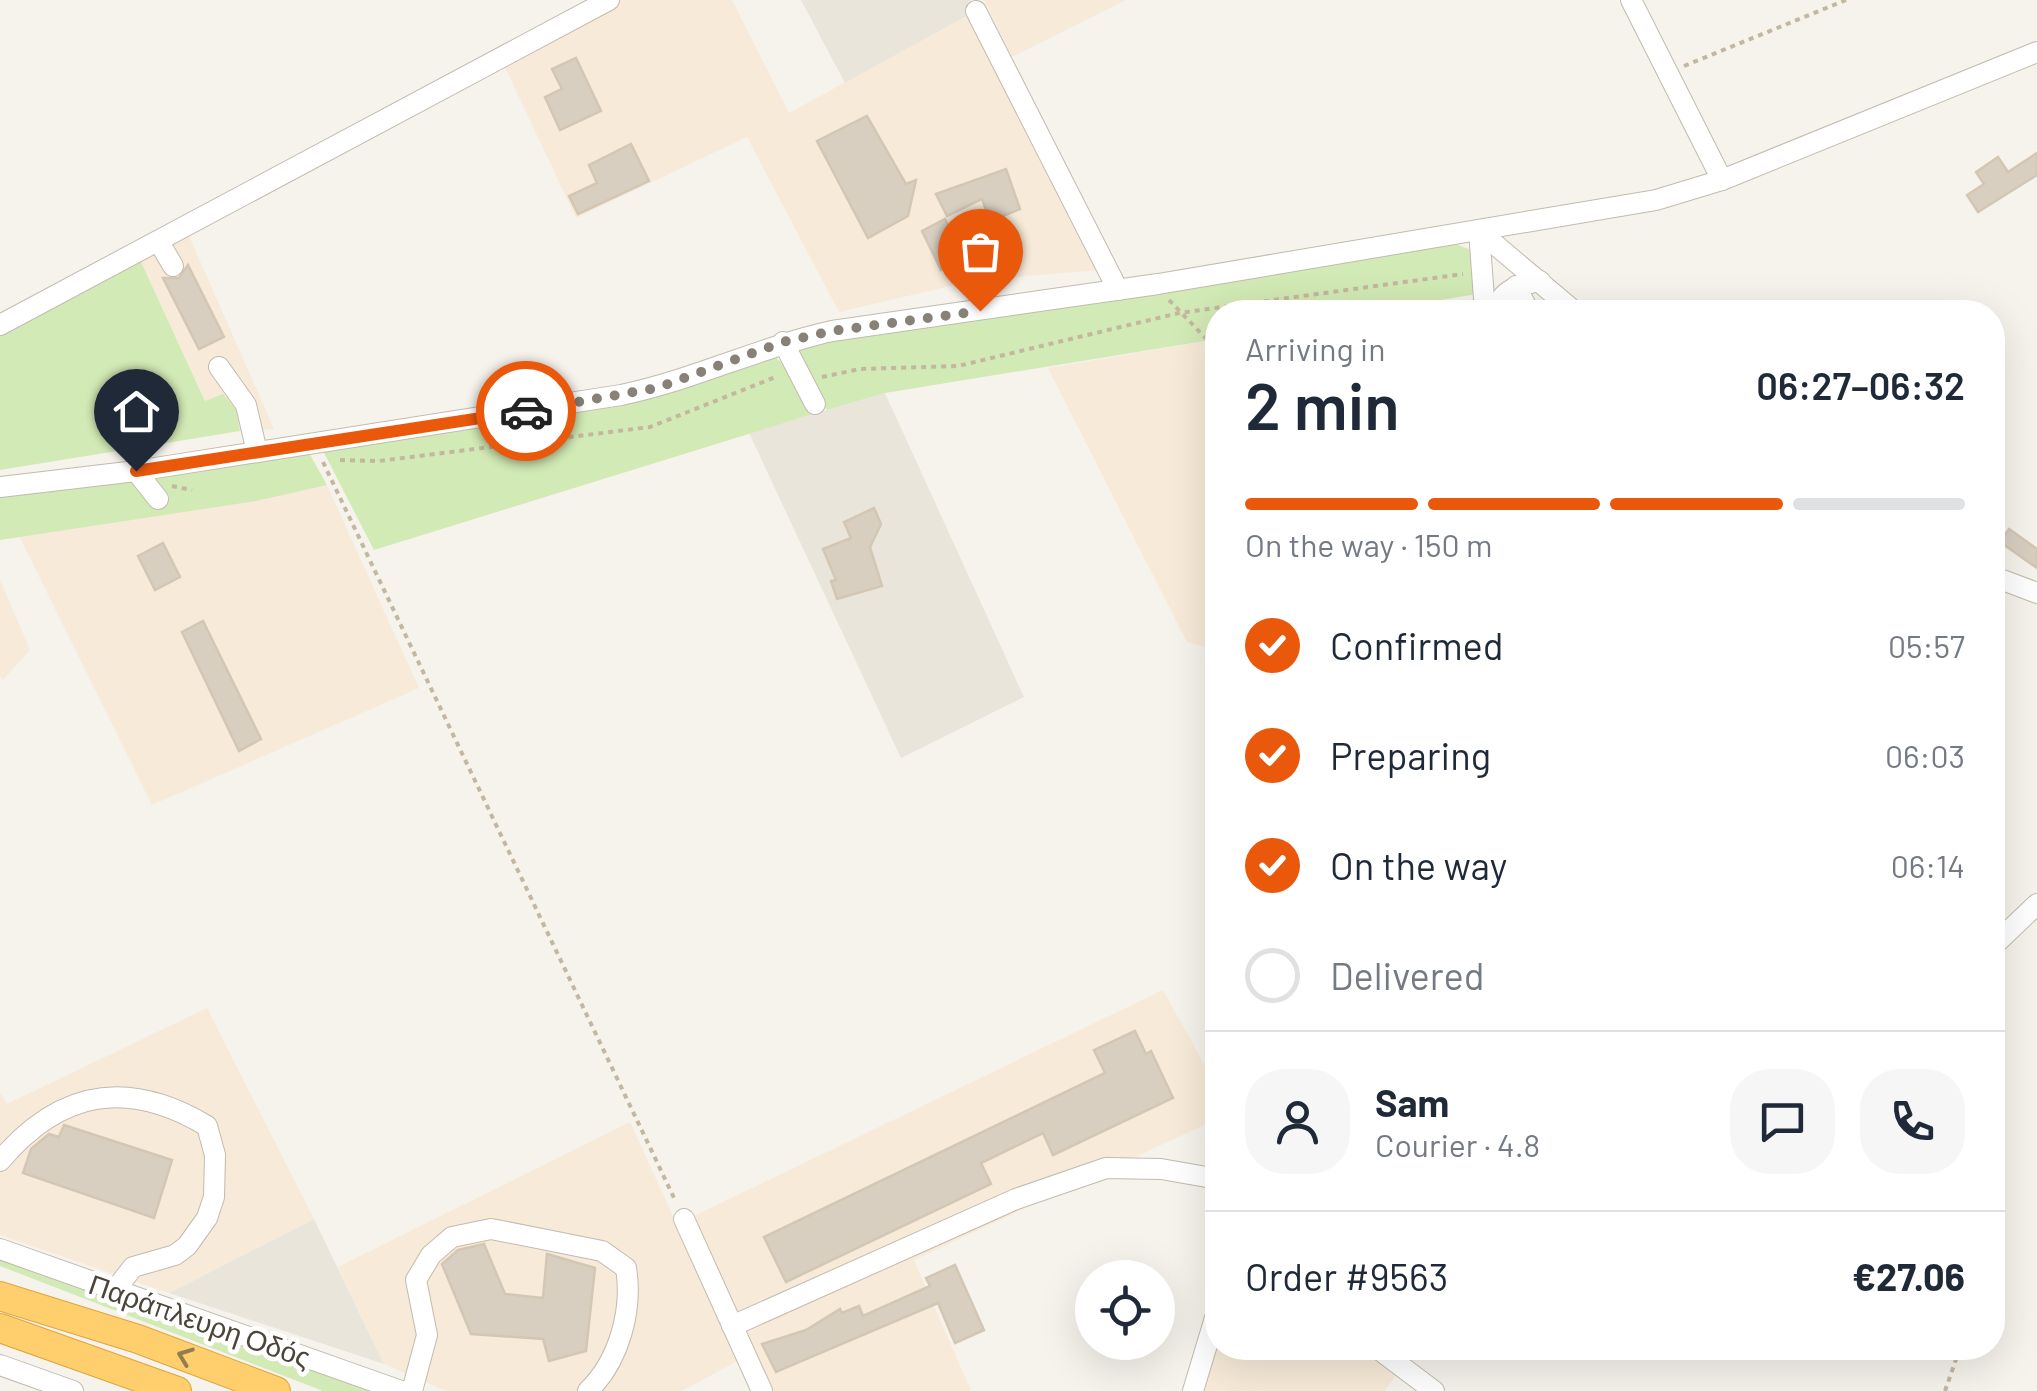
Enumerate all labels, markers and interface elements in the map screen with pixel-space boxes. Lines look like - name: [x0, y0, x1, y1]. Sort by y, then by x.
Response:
- pin: [938, 209, 1023, 312]
- icon: bag: [953, 224, 1008, 279]
- text: Arriving in: [1245, 329, 1385, 367]
- courier: [476, 361, 576, 461]
- text: 06:27–06:32: [1756, 362, 1965, 408]
- text: 2 min: [1245, 365, 1400, 443]
- pin: [94, 369, 179, 472]
- icon: home: [109, 384, 164, 439]
- icon: car: [499, 384, 554, 439]
- text: On the way · 150 m: [1245, 525, 1492, 563]
- icon: check: [1245, 618, 1300, 673]
- text: Confirmed: [1330, 622, 1503, 668]
- text: 05:57: [1888, 626, 1965, 664]
- icon: check: [1245, 728, 1300, 783]
- text: Preparing: [1330, 732, 1491, 778]
- text: 06:03: [1885, 736, 1965, 774]
- icon: check: [1245, 838, 1300, 893]
- text: On the way: [1330, 842, 1507, 888]
- text: 06:14: [1891, 846, 1965, 884]
- text: Delivered: [1330, 952, 1484, 998]
- button: person: [1245, 1069, 1350, 1174]
- button: chat: [1730, 1069, 1835, 1174]
- button: phone: [1860, 1069, 1965, 1174]
- text: Sam: [1375, 1079, 1449, 1125]
- text: Courier · 4.8: [1375, 1125, 1540, 1163]
- text: Order #9563: [1245, 1253, 1448, 1299]
- text: €27.06: [1852, 1253, 1965, 1299]
- map controls: [1075, 1260, 1175, 1360]
- button: locate: [1075, 1260, 1175, 1360]
- street label: Παράπλευρη Οδός: [85, 1266, 315, 1374]
- one-way arrow: [177, 1347, 194, 1368]

